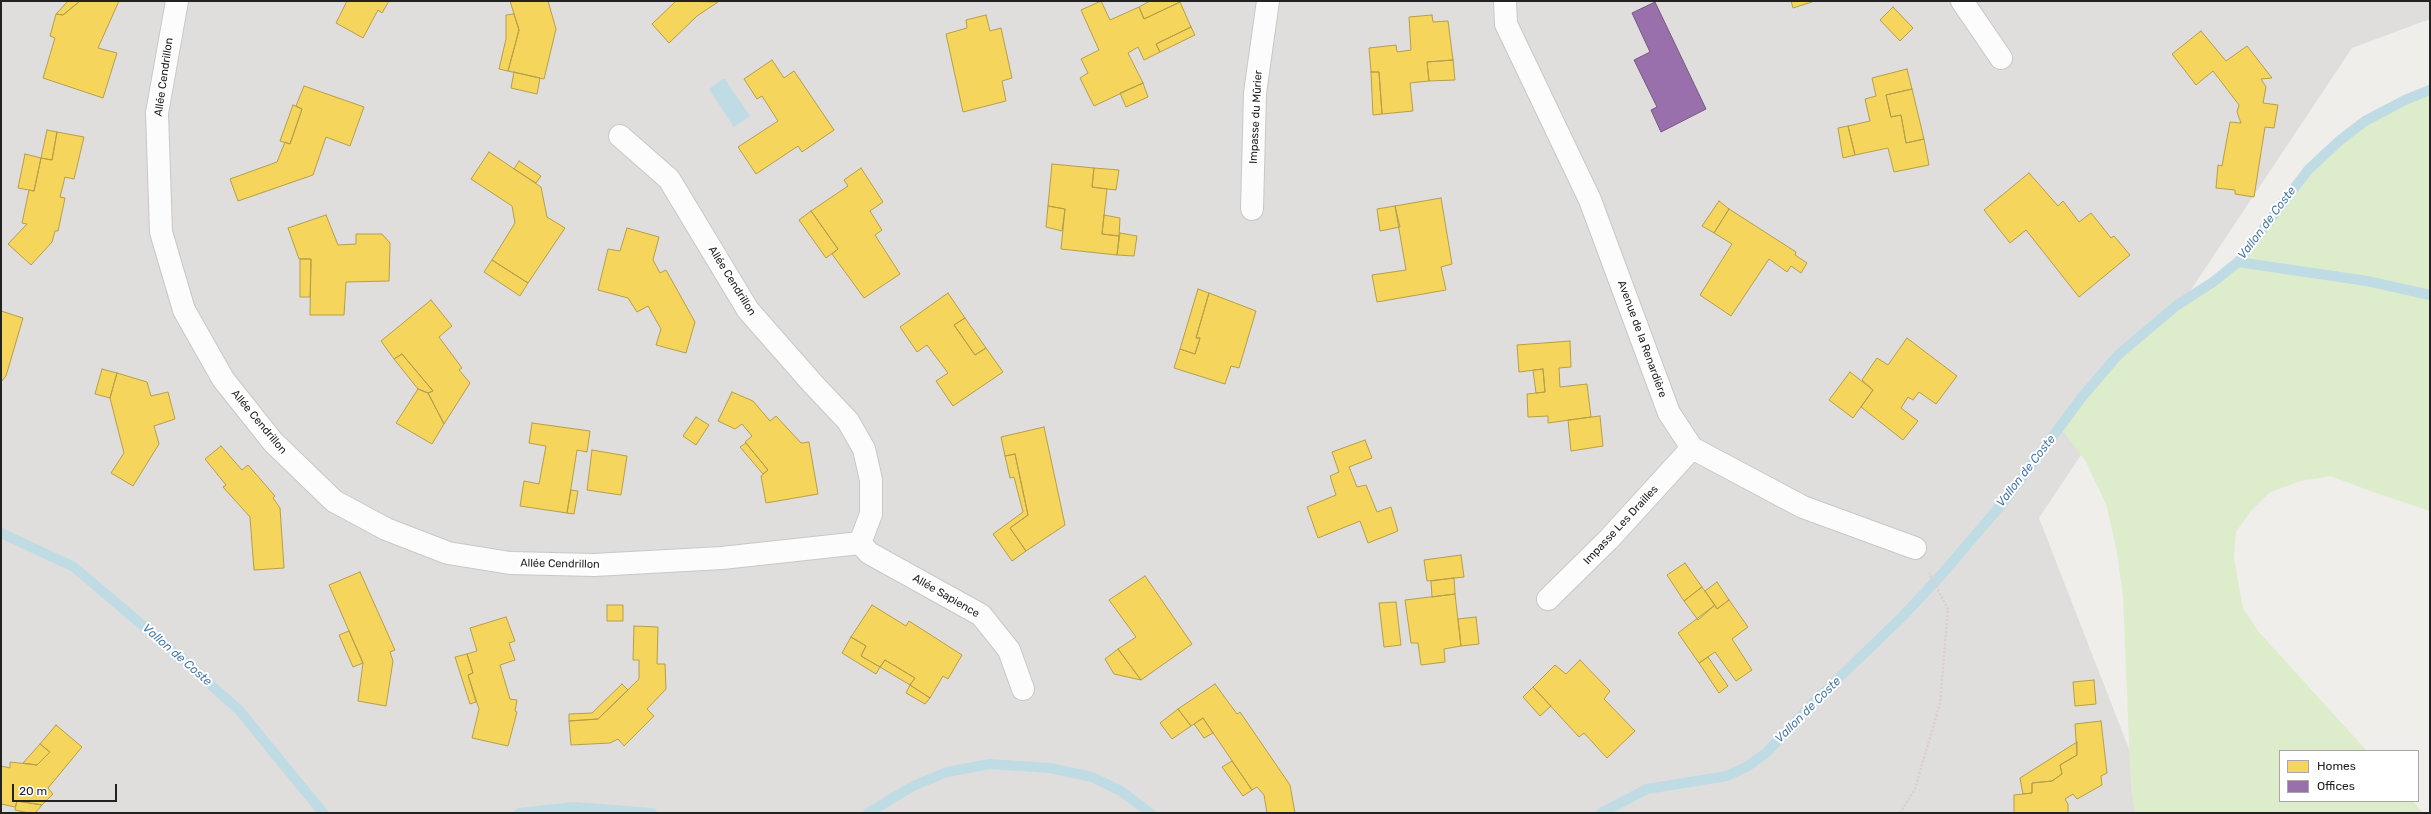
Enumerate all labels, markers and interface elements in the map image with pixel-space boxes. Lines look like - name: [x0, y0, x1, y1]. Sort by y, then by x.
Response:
- street label: Allée Cendrillon: [152, 37, 176, 117]
- street label: Impasse du Mûrier: [1247, 70, 1265, 164]
- water label: Vallon de Coste: [2235, 184, 2299, 262]
- street label: Allée Cendrillon: [705, 244, 759, 318]
- street label: Avenue de la Renardière: [1615, 279, 1669, 399]
- street label: Allée Cendrillon: [228, 387, 290, 457]
- water label: Vallon de Coste: [1994, 432, 2058, 510]
- street label: Impasse Les Drailles: [1581, 483, 1661, 567]
- street label: Allée Cendrillon: [520, 557, 600, 571]
- street label: Allée Sapience: [910, 572, 982, 620]
- water label: Vallon de Coste: [139, 621, 215, 689]
- water label: Vallon de Coste: [1772, 674, 1844, 746]
- legend: [2279, 750, 2419, 802]
- text: Homes: [2317, 759, 2356, 773]
- scale bar: [14, 776, 119, 802]
- text: Offices: [2317, 779, 2355, 793]
- text: 20 m: [19, 784, 47, 798]

